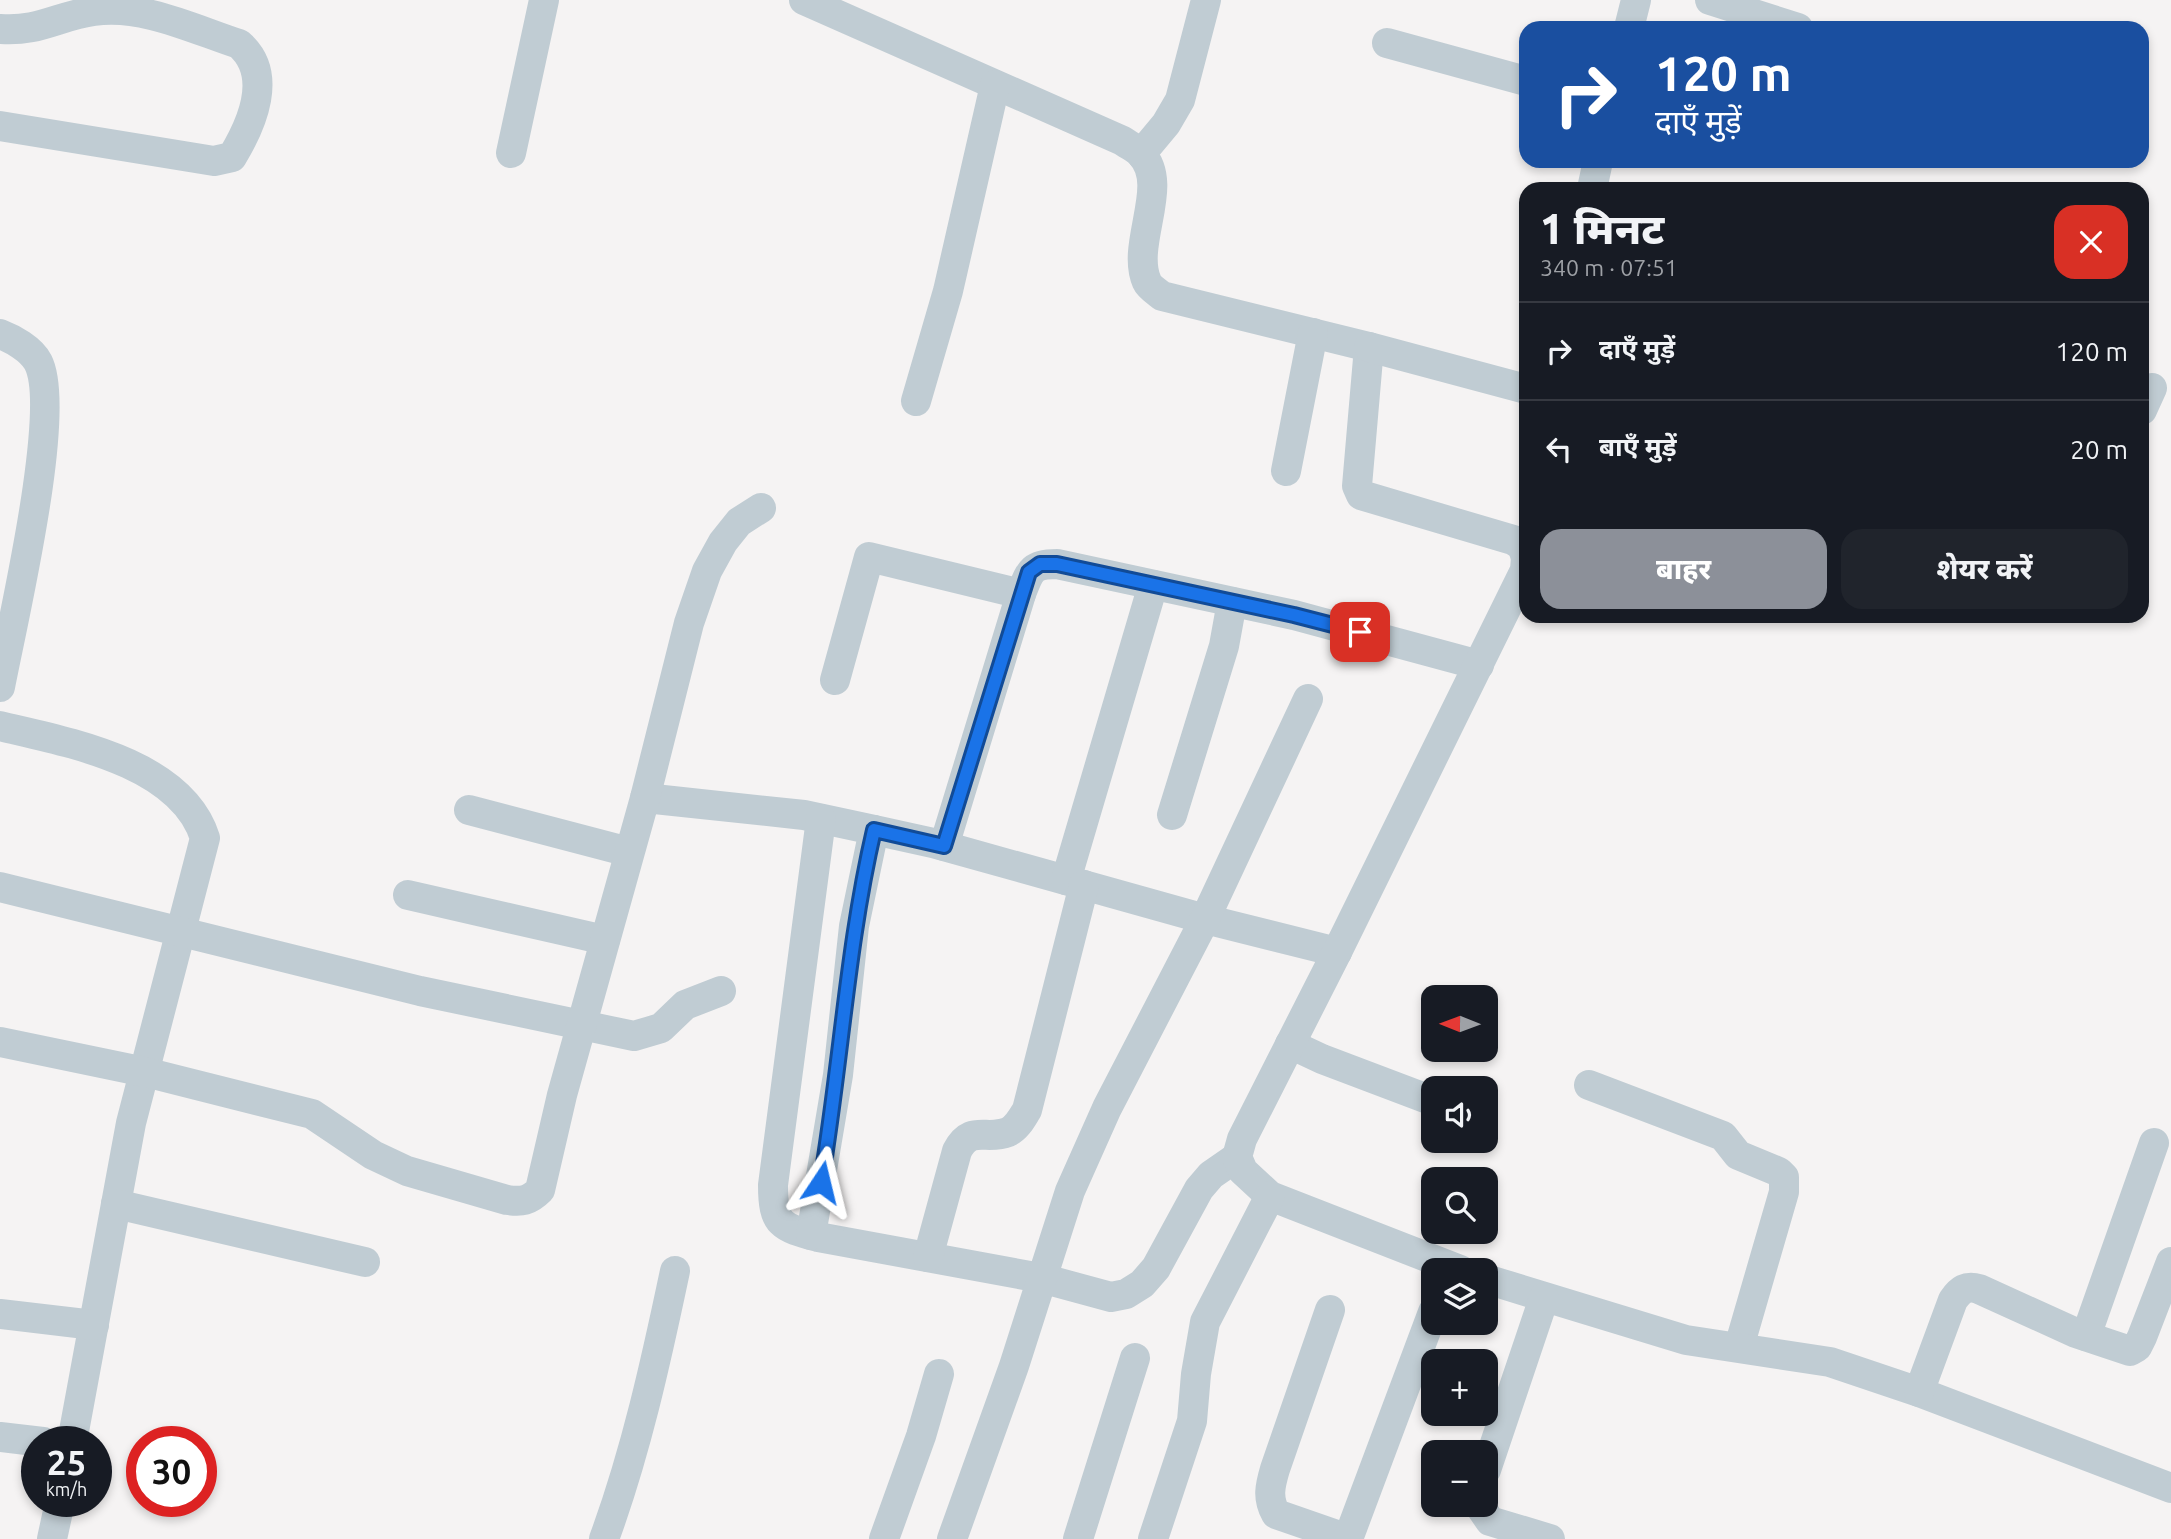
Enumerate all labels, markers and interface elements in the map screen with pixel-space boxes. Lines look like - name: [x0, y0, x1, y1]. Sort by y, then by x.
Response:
- text: 120 m: [1655, 45, 1792, 100]
- icon: right: [1540, 49, 1631, 140]
- text: दाएँ मुड़ें: [1655, 103, 1742, 139]
- text: 1 मिनट: [1540, 205, 1664, 252]
- button: close: [2054, 205, 2128, 279]
- text: 340 m · 07:51: [1540, 255, 1678, 280]
- icon: right: [1540, 332, 1578, 370]
- text: दाएँ मुड़ें: [1599, 334, 1675, 363]
- text: 120 m: [2056, 337, 2128, 366]
- icon: left: [1540, 430, 1578, 468]
- text: बाएँ मुड़ें: [1599, 432, 1676, 461]
- text: 20 m: [2070, 435, 2128, 464]
- button: बाहर: [1540, 529, 1827, 609]
- button: शेयर करें: [1841, 529, 2128, 609]
- pin: [1330, 602, 1390, 662]
- icon: arrive: [1341, 613, 1379, 651]
- north arrow: [1421, 985, 1498, 1062]
- map controls: [1421, 985, 1498, 1517]
- button: sound: [1421, 1076, 1498, 1153]
- position arrow: [784, 1145, 858, 1219]
- button: search: [1421, 1167, 1498, 1244]
- button: layers: [1421, 1258, 1498, 1335]
- button: +: [1421, 1349, 1498, 1426]
- speed limit sign: 30: [126, 1426, 217, 1517]
- button: −: [1421, 1440, 1498, 1517]
- text: 25: [47, 1442, 86, 1482]
- text: km/h: [46, 1479, 87, 1499]

